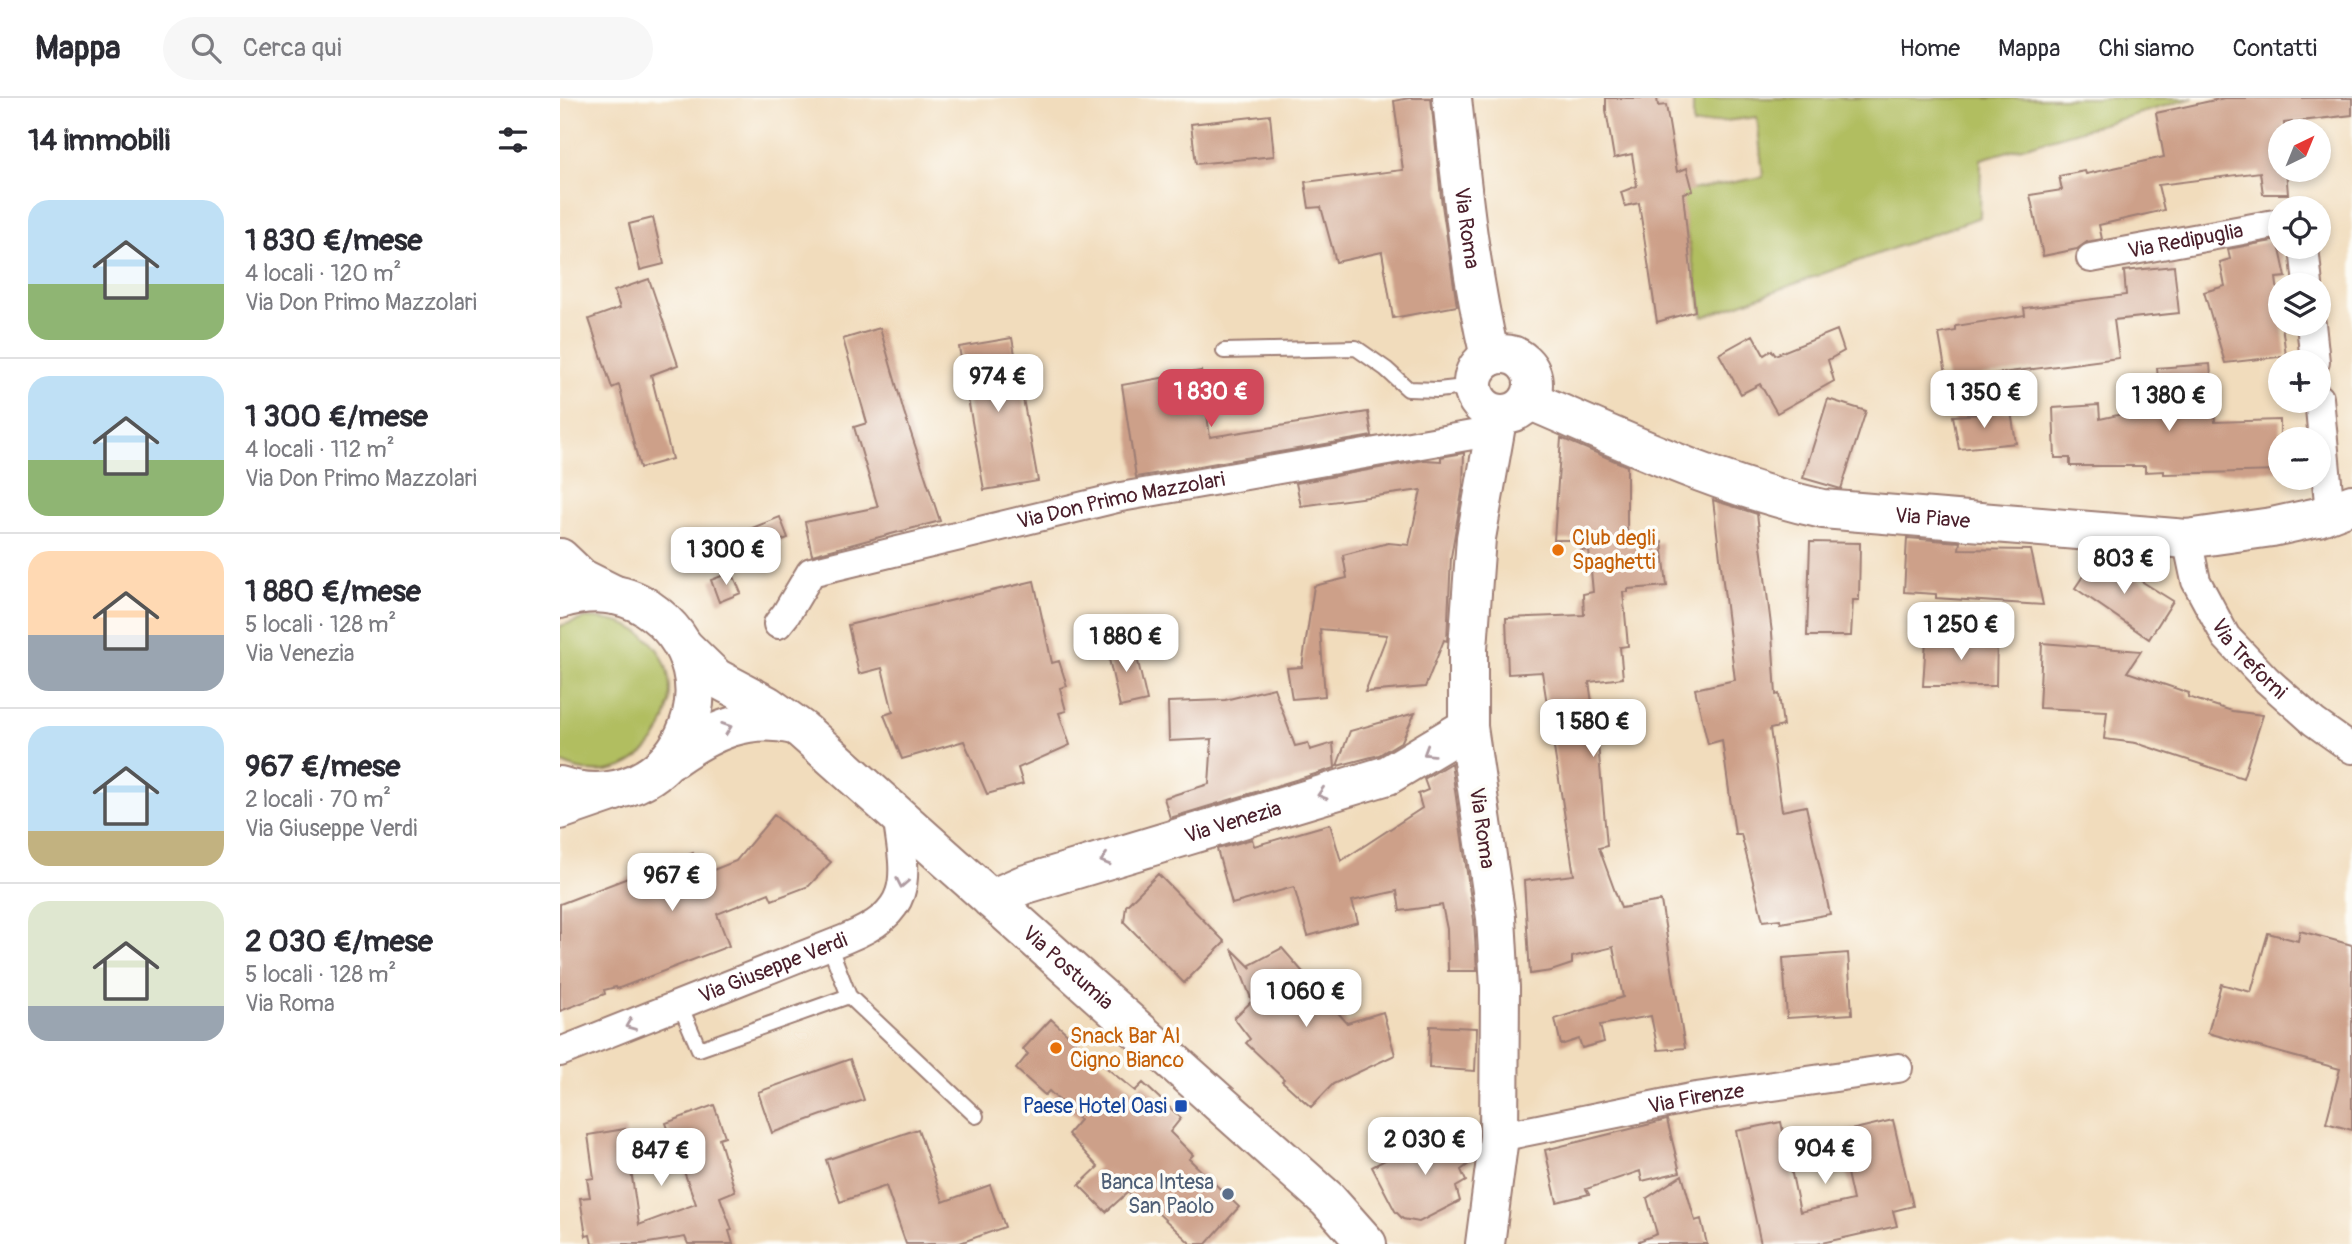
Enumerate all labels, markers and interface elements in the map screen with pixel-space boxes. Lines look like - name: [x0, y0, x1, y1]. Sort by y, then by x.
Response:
- search box: [163, 17, 653, 80]
- text: Mappa: [35, 28, 121, 69]
- icon: search: [187, 29, 225, 67]
- text: Cerca qui: [243, 32, 342, 64]
- text: Home: [1900, 34, 1960, 63]
- text: Mappa: [1998, 34, 2060, 63]
- text: Chi siamo: [2098, 34, 2194, 63]
- text: Contatti: [2232, 34, 2317, 63]
- north arrow: [2268, 119, 2331, 182]
- map controls: [2268, 119, 2331, 490]
- icon: filters: [494, 121, 532, 159]
- text: 14 immobili: [28, 122, 170, 159]
- street label: Via Roma: [1448, 186, 1486, 271]
- button: locate: [2268, 196, 2331, 259]
- street label: Via Redipuglia: [2125, 217, 2245, 264]
- text: 1 830 €/mese: [245, 222, 422, 259]
- icon: home: [84, 228, 168, 312]
- text: 4 locali · 120 m²: [245, 259, 401, 288]
- button: layers: [2268, 273, 2331, 336]
- text: Via Don Primo Mazzolari: [245, 288, 477, 317]
- button: +: [2268, 350, 2331, 413]
- pin: 974 €: [949, 354, 1047, 414]
- text: 974 €: [969, 362, 1027, 391]
- pin: 1 830 €: [1146, 370, 1276, 429]
- pin: 1 350 €: [1919, 370, 2049, 430]
- pin: 1 380 €: [2104, 374, 2234, 433]
- text: 1 830 €: [1174, 377, 1248, 406]
- text: 1 350 €: [1946, 378, 2022, 407]
- text: 1 380 €: [2132, 381, 2206, 410]
- text: 1 300 €/mese: [245, 398, 428, 435]
- icon: home: [84, 404, 168, 488]
- button: −: [2268, 427, 2331, 490]
- text: 4 locali · 112 m²: [245, 435, 395, 464]
- text: Via Don Primo Mazzolari: [245, 464, 477, 493]
- street label: Via Don Primo Mazzolari: [1014, 465, 1227, 535]
- street label: Via Piave: [1894, 501, 1972, 535]
- place label: Club degli Spaghetti: [1572, 525, 1656, 576]
- pin: 1 300 €: [661, 528, 791, 587]
- text: 1 300 €: [687, 535, 765, 564]
- pin: 803 €: [2075, 536, 2173, 596]
- marker: Club degli Spaghetti: [1550, 542, 1566, 558]
- text: 803 €: [2094, 544, 2154, 573]
- text: 1 880 €/mese: [245, 573, 421, 610]
- icon: home: [84, 579, 168, 663]
- pin: 1 250 €: [1896, 602, 2026, 662]
- text: 5 locali · 128 m²: [245, 610, 396, 639]
- text: 1 250 €: [1923, 610, 1999, 639]
- pin: 1 880 €: [1061, 614, 1191, 674]
- street label: Via Treforni: [2205, 614, 2293, 705]
- text: 1 880 €: [1089, 622, 1163, 651]
- text: Via Venezia: [245, 639, 354, 668]
- pin: 1 580 €: [1528, 700, 1658, 759]
- text: 1 580 €: [1556, 707, 1630, 736]
- one-way arrow: [721, 722, 733, 736]
- one-way arrow: [1423, 743, 1436, 756]
- text: 967 €/mese: [245, 748, 400, 785]
- icon: home: [84, 754, 168, 838]
- text: 2 locali · 70 m²: [245, 785, 391, 814]
- one-way arrow: [1317, 786, 1329, 801]
- street label: Via Roma: [1463, 786, 1501, 870]
- street label: Via Venezia: [1181, 794, 1284, 849]
- text: Via Giuseppe Verdi: [245, 814, 417, 843]
- one-way arrow: [1099, 852, 1111, 867]
- pin: 967 €: [623, 854, 721, 913]
- text: 967 €: [643, 861, 701, 890]
- one-way arrow: [895, 877, 910, 889]
- street label: Via Postumia: [1017, 920, 1119, 1016]
- text: 2 030 €/mese: [245, 923, 433, 960]
- street label: Via Giuseppe Verdi: [695, 926, 851, 1009]
- icon: home: [84, 929, 168, 1013]
- text: 5 locali · 128 m²: [245, 960, 396, 989]
- pin: 1 060 €: [1241, 970, 1371, 1029]
- text: 1 060 €: [1267, 977, 1345, 1006]
- text: Via Roma: [245, 989, 335, 1018]
- one-way arrow: [624, 1016, 636, 1030]
- place label: Snack Bar Al Cigno Bianco: [1070, 1023, 1184, 1074]
- marker: Snack Bar Al Cigno Bianco: [1048, 1040, 1064, 1056]
- street label: Via Firenze: [1646, 1077, 1747, 1120]
- place label: Paese Hotel Oasi: [1023, 1093, 1167, 1120]
- marker: Paese Hotel Oasi: [1173, 1098, 1189, 1114]
- pin: 2 030 €: [1360, 1118, 1490, 1177]
- text: 2 030 €: [1384, 1125, 1466, 1154]
- pin: 904 €: [1776, 1126, 1874, 1186]
- pin: 847 €: [612, 1128, 710, 1188]
- text: 904 €: [1794, 1134, 1856, 1163]
- text: 847 €: [632, 1136, 690, 1165]
- place label: Banca Intesa San Paolo: [1101, 1169, 1214, 1220]
- marker: Banca Intesa San Paolo: [1220, 1186, 1236, 1202]

